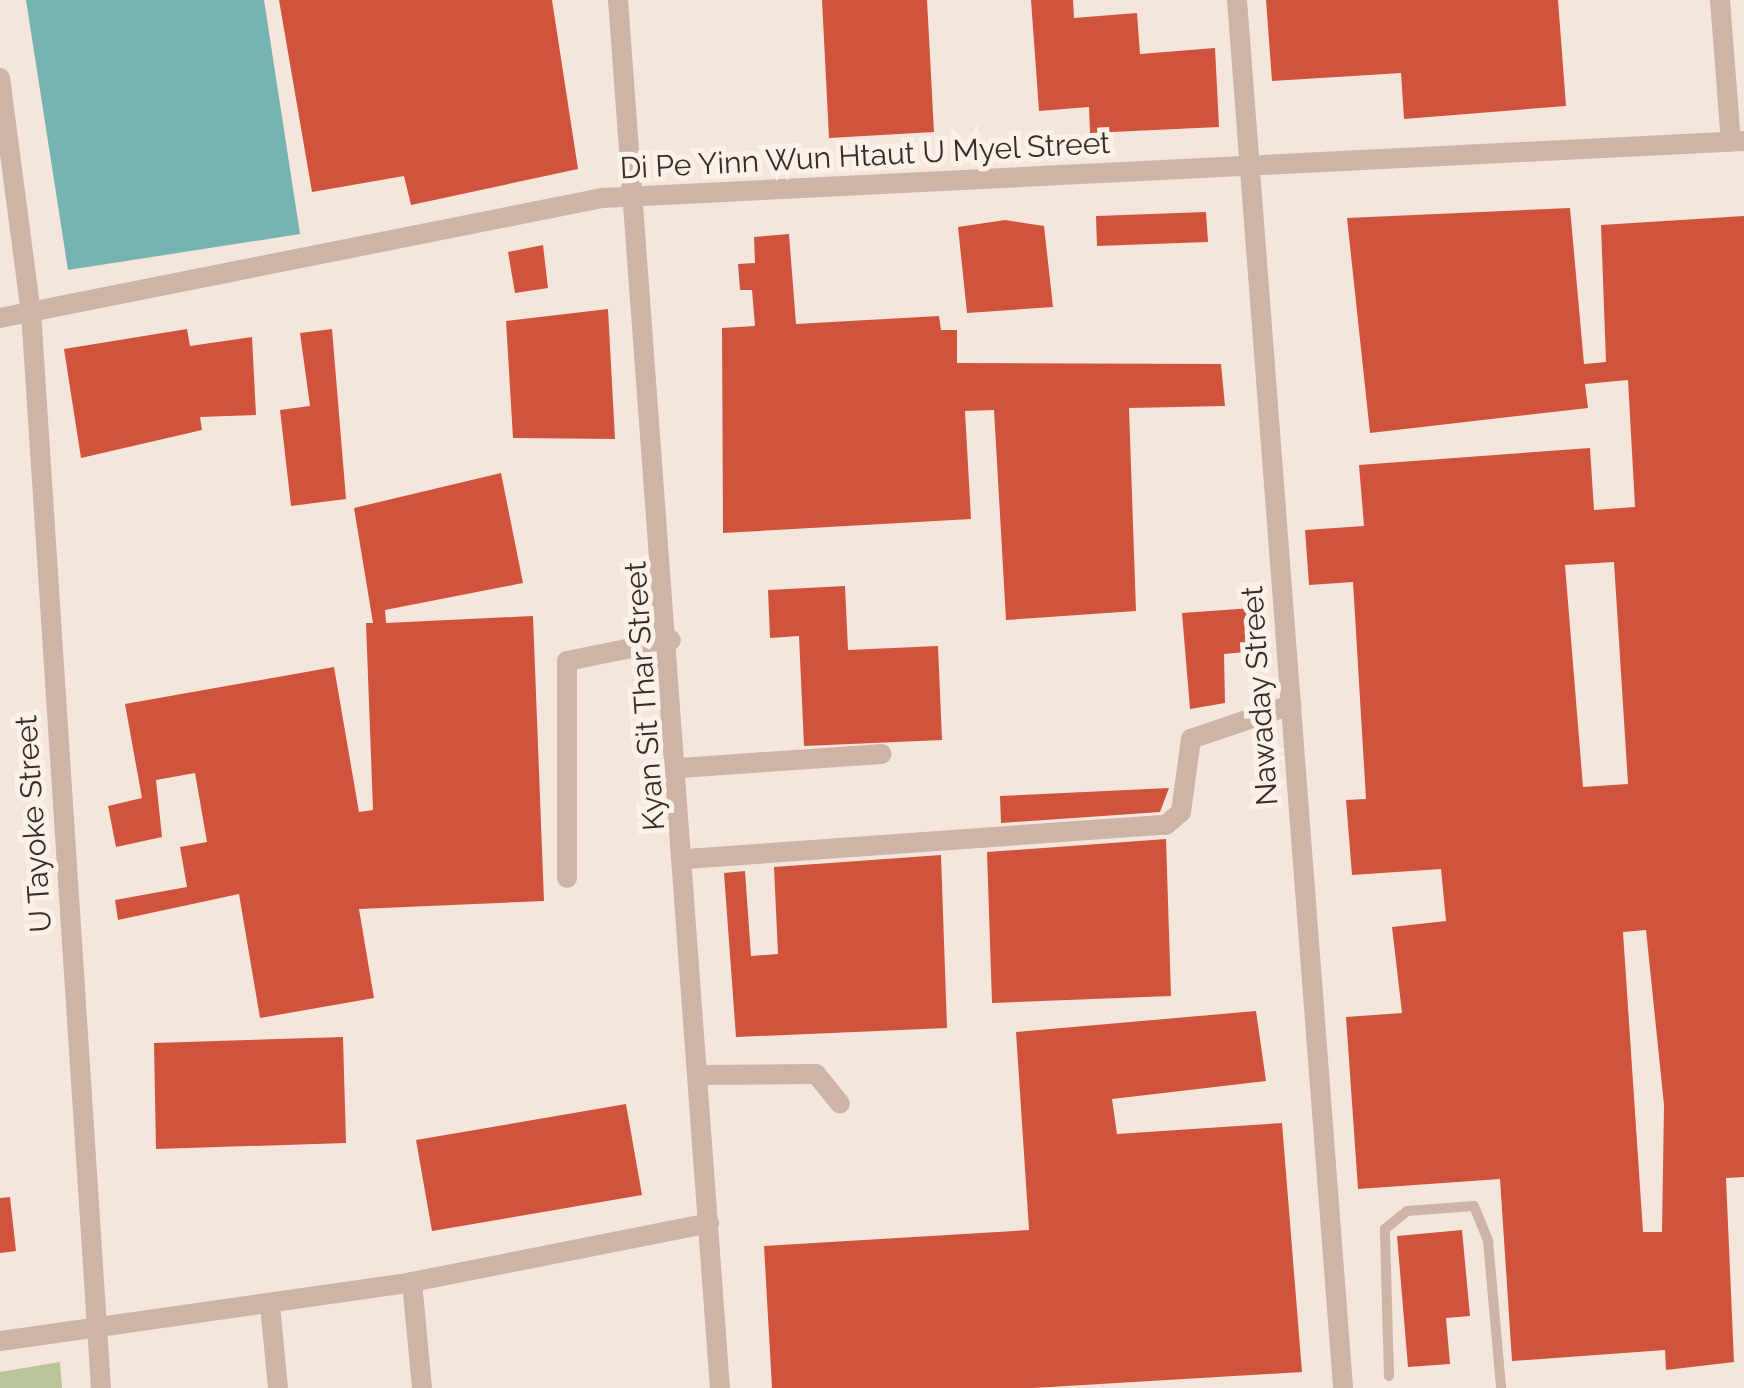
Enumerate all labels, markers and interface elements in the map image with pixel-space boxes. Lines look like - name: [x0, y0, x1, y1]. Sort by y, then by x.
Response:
- street label: Di Pe Yinn Wun Htaut U Myel Street: [617, 125, 1113, 187]
- street label: Kyan Sit Thar Street: [618, 559, 672, 833]
- street label: Nawaday Street: [1234, 585, 1286, 807]
- street label: U Tayoke Street: [8, 714, 60, 934]

